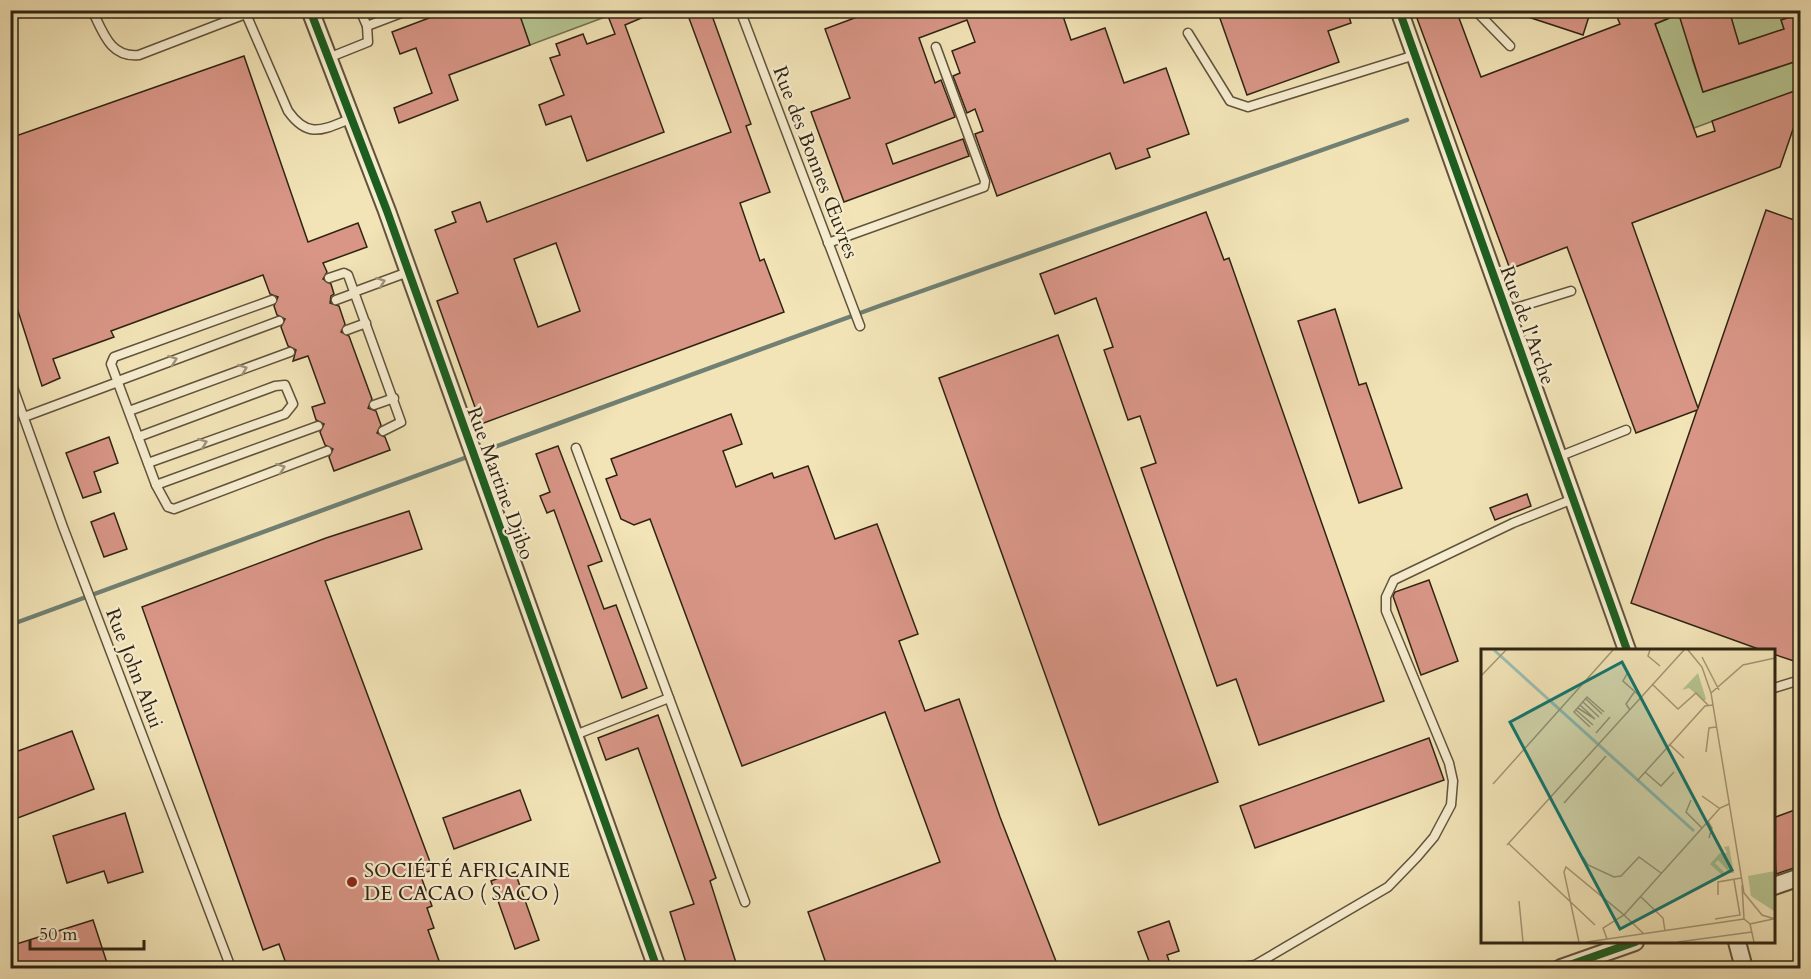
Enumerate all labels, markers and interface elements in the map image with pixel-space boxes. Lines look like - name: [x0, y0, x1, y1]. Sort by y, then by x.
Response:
- street label: Rue des Bonnes Œuvres: [766, 62, 865, 262]
- street label: Rue de l'Arche: [1494, 262, 1562, 388]
- one-way arrow: [375, 276, 386, 289]
- one-way arrow: [167, 355, 177, 368]
- one-way arrow: [237, 364, 248, 376]
- street label: Rue Martine Djibo: [460, 403, 541, 564]
- one-way arrow: [197, 438, 208, 451]
- one-way arrow: [276, 463, 286, 476]
- street label: Rue John Ahui: [99, 604, 170, 732]
- inset map: [1481, 649, 1775, 943]
- place label: SOCIÉTÉ AFRICAINE DE CACAO ( SACO ): [364, 857, 570, 907]
- marker: SOCIÉTÉ AFRICAINE DE CACAO ( SACO ): [345, 875, 359, 889]
- scale bar: [30, 913, 144, 951]
- text: 50 m: [39, 922, 78, 947]

